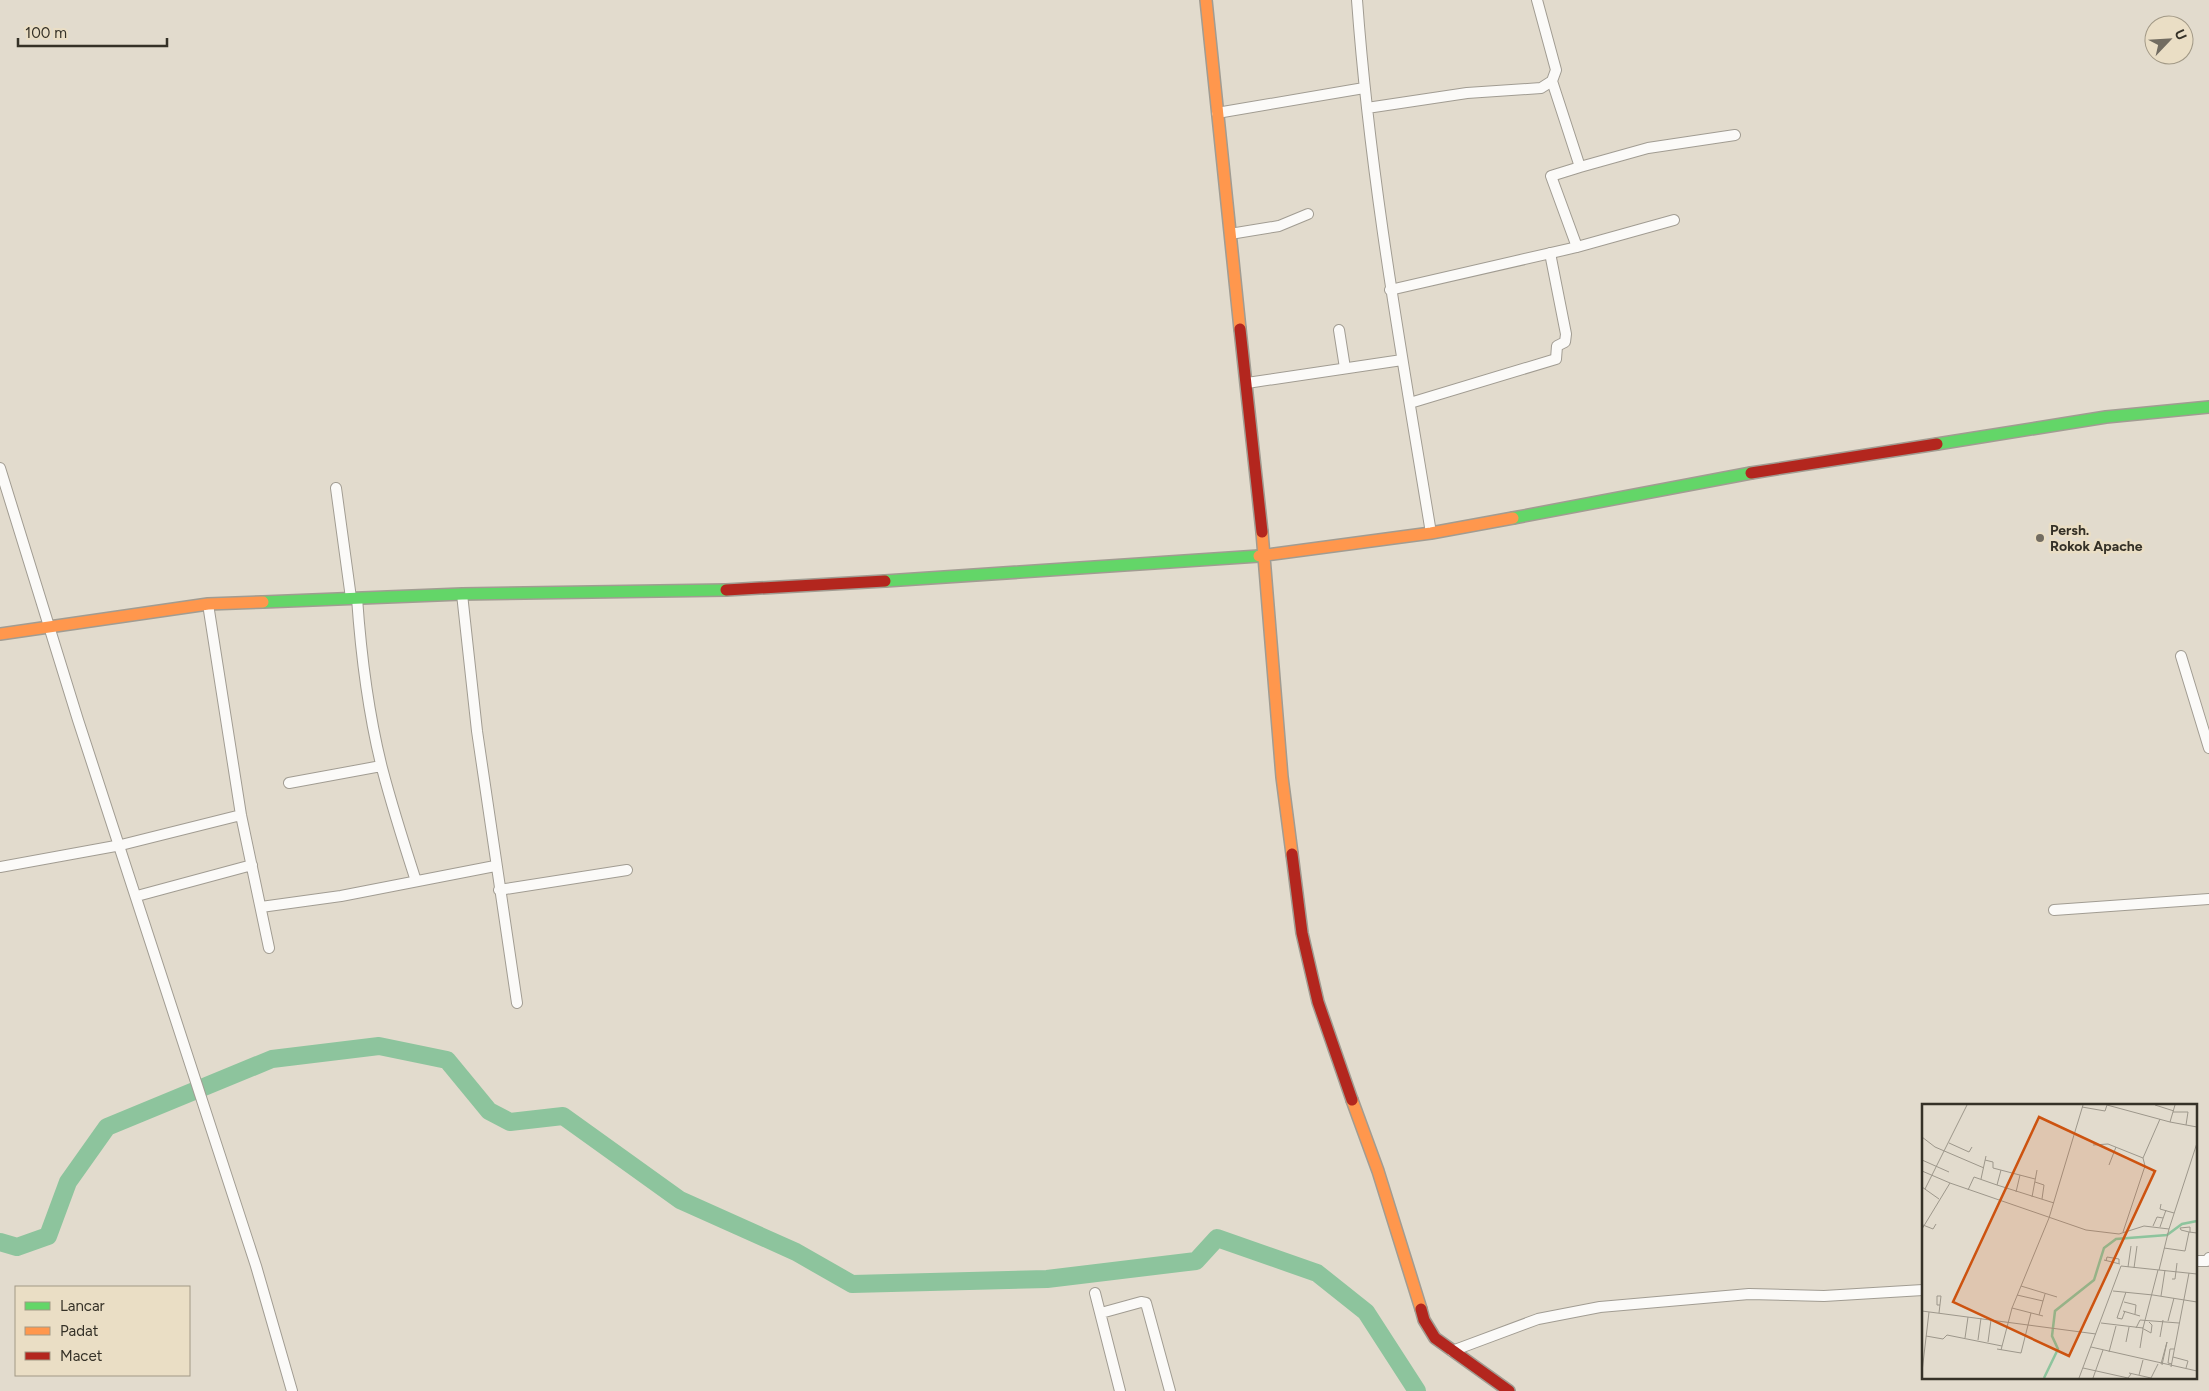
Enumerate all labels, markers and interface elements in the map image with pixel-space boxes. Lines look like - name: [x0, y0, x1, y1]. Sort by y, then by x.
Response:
- scale bar: [18, 15, 166, 47]
- north arrow: [2144, 15, 2194, 65]
- text: 100 m: [25, 24, 67, 42]
- text: U: [2171, 27, 2190, 43]
- place label: Persh. Rokok Apache: [2050, 522, 2143, 555]
- marker: Persh. Rokok Apache: [2034, 532, 2046, 544]
- inset map: [1922, 1104, 2196, 1378]
- legend: [15, 1286, 190, 1376]
- text: Lancar: [60, 1297, 105, 1315]
- text: Padat: [60, 1322, 99, 1340]
- text: Macet: [60, 1347, 103, 1365]

